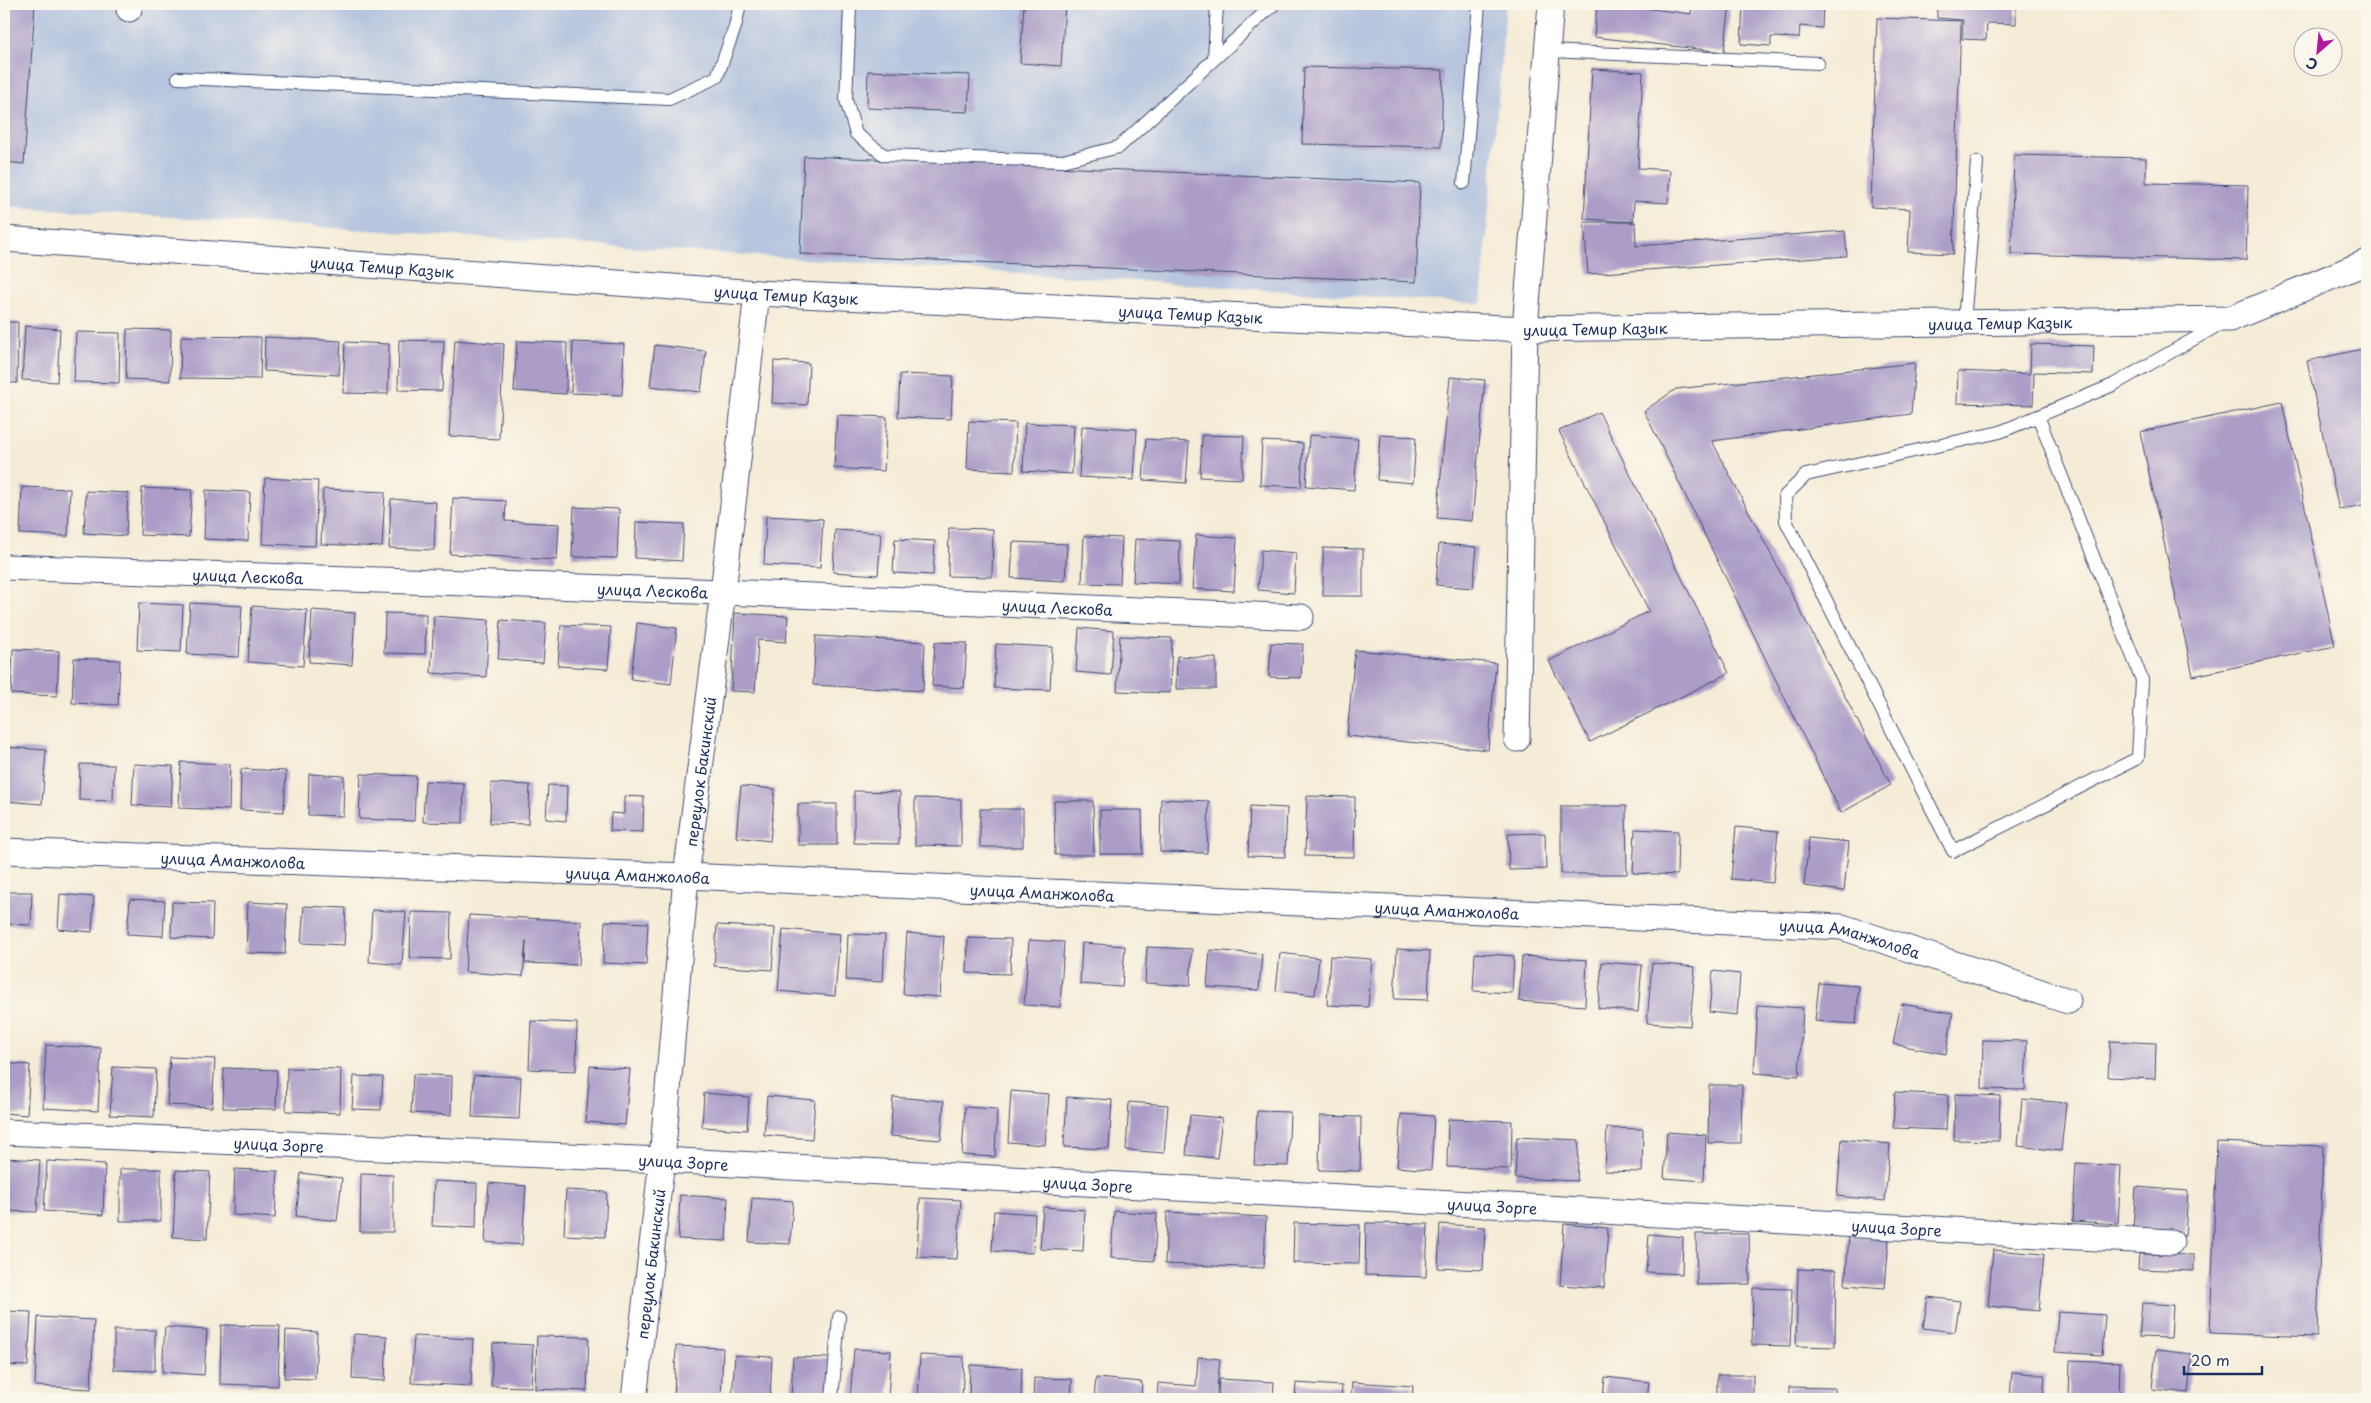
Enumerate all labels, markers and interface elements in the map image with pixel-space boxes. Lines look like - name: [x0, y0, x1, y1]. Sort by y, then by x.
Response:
- north arrow: [2294, 28, 2344, 78]
- text: С: [2302, 52, 2321, 76]
- street label: улица Темир Казык: [309, 249, 455, 283]
- street label: улица Темир Казык: [713, 278, 859, 309]
- street label: улица Темир Казык: [1118, 298, 1263, 328]
- street label: улица Темир Казык: [1928, 310, 2073, 335]
- street label: улица Темир Казык: [1523, 315, 1668, 341]
- street label: улица Лескова: [192, 562, 304, 589]
- street label: улица Лескова: [597, 576, 709, 603]
- street label: улица Лескова: [1001, 593, 1114, 620]
- street label: переулок Бакинский: [678, 695, 721, 848]
- street label: улица Аманжолова: [160, 845, 306, 874]
- street label: улица Аманжолова: [565, 860, 711, 889]
- street label: улица Аманжолова: [969, 877, 1116, 906]
- street label: улица Аманжолова: [1374, 895, 1520, 924]
- street label: улица Аманжолова: [1779, 913, 1924, 964]
- street label: улица Зорге: [233, 1130, 324, 1157]
- street label: улица Зорге: [638, 1147, 729, 1175]
- street label: улица Зорге: [1042, 1169, 1134, 1197]
- street label: переулок Бакинский: [630, 1188, 670, 1340]
- street label: улица Зорге: [1446, 1191, 1538, 1219]
- street label: улица Зорге: [1851, 1213, 1942, 1241]
- scale bar: [2184, 1343, 2261, 1375]
- text: 20 m: [2191, 1348, 2230, 1371]

